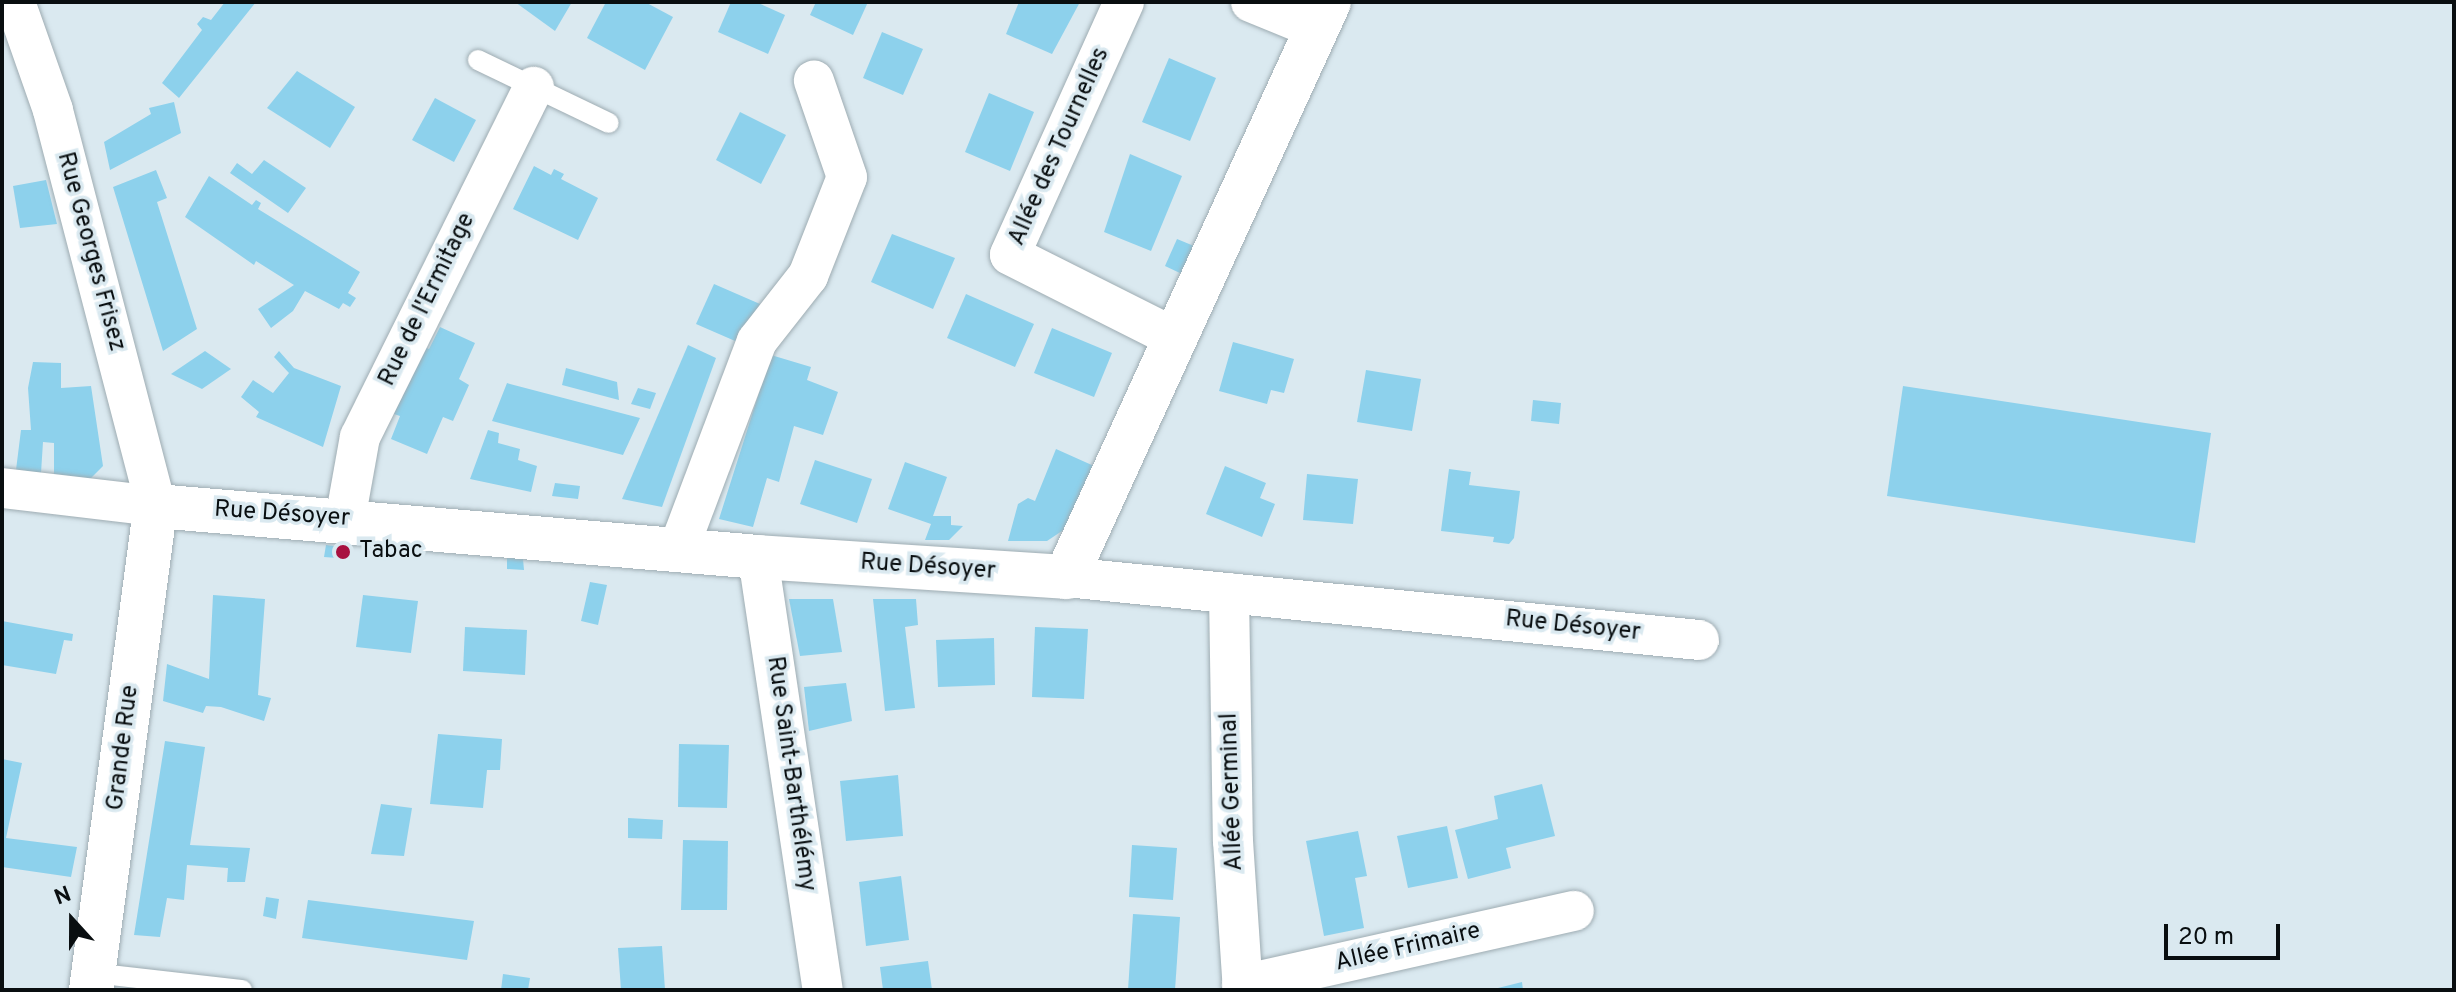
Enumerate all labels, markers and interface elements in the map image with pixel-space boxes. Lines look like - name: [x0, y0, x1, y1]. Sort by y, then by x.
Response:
- street label: Allée des Tournelles: [1003, 43, 1117, 251]
- street label: Rue Georges Frisez: [50, 149, 130, 355]
- street label: Rue de l'Ermitage: [374, 209, 482, 391]
- street label: Rue Désoyer: [213, 496, 351, 534]
- place label: Tabac: [359, 538, 423, 566]
- marker: Tabac: [334, 543, 352, 561]
- street label: Rue Désoyer: [859, 549, 997, 587]
- street label: Rue Désoyer: [1504, 606, 1642, 648]
- street label: Rue Saint-Barthélémy: [759, 655, 821, 893]
- street label: Grande Rue: [102, 684, 146, 812]
- street label: Allée Germinal: [1216, 712, 1250, 872]
- north arrow: [32, 880, 112, 960]
- text: N: [51, 882, 75, 913]
- scale bar: [2168, 908, 2284, 958]
- street label: Allée Frimaire: [1333, 917, 1483, 979]
- text: 20 m: [2178, 923, 2234, 953]

